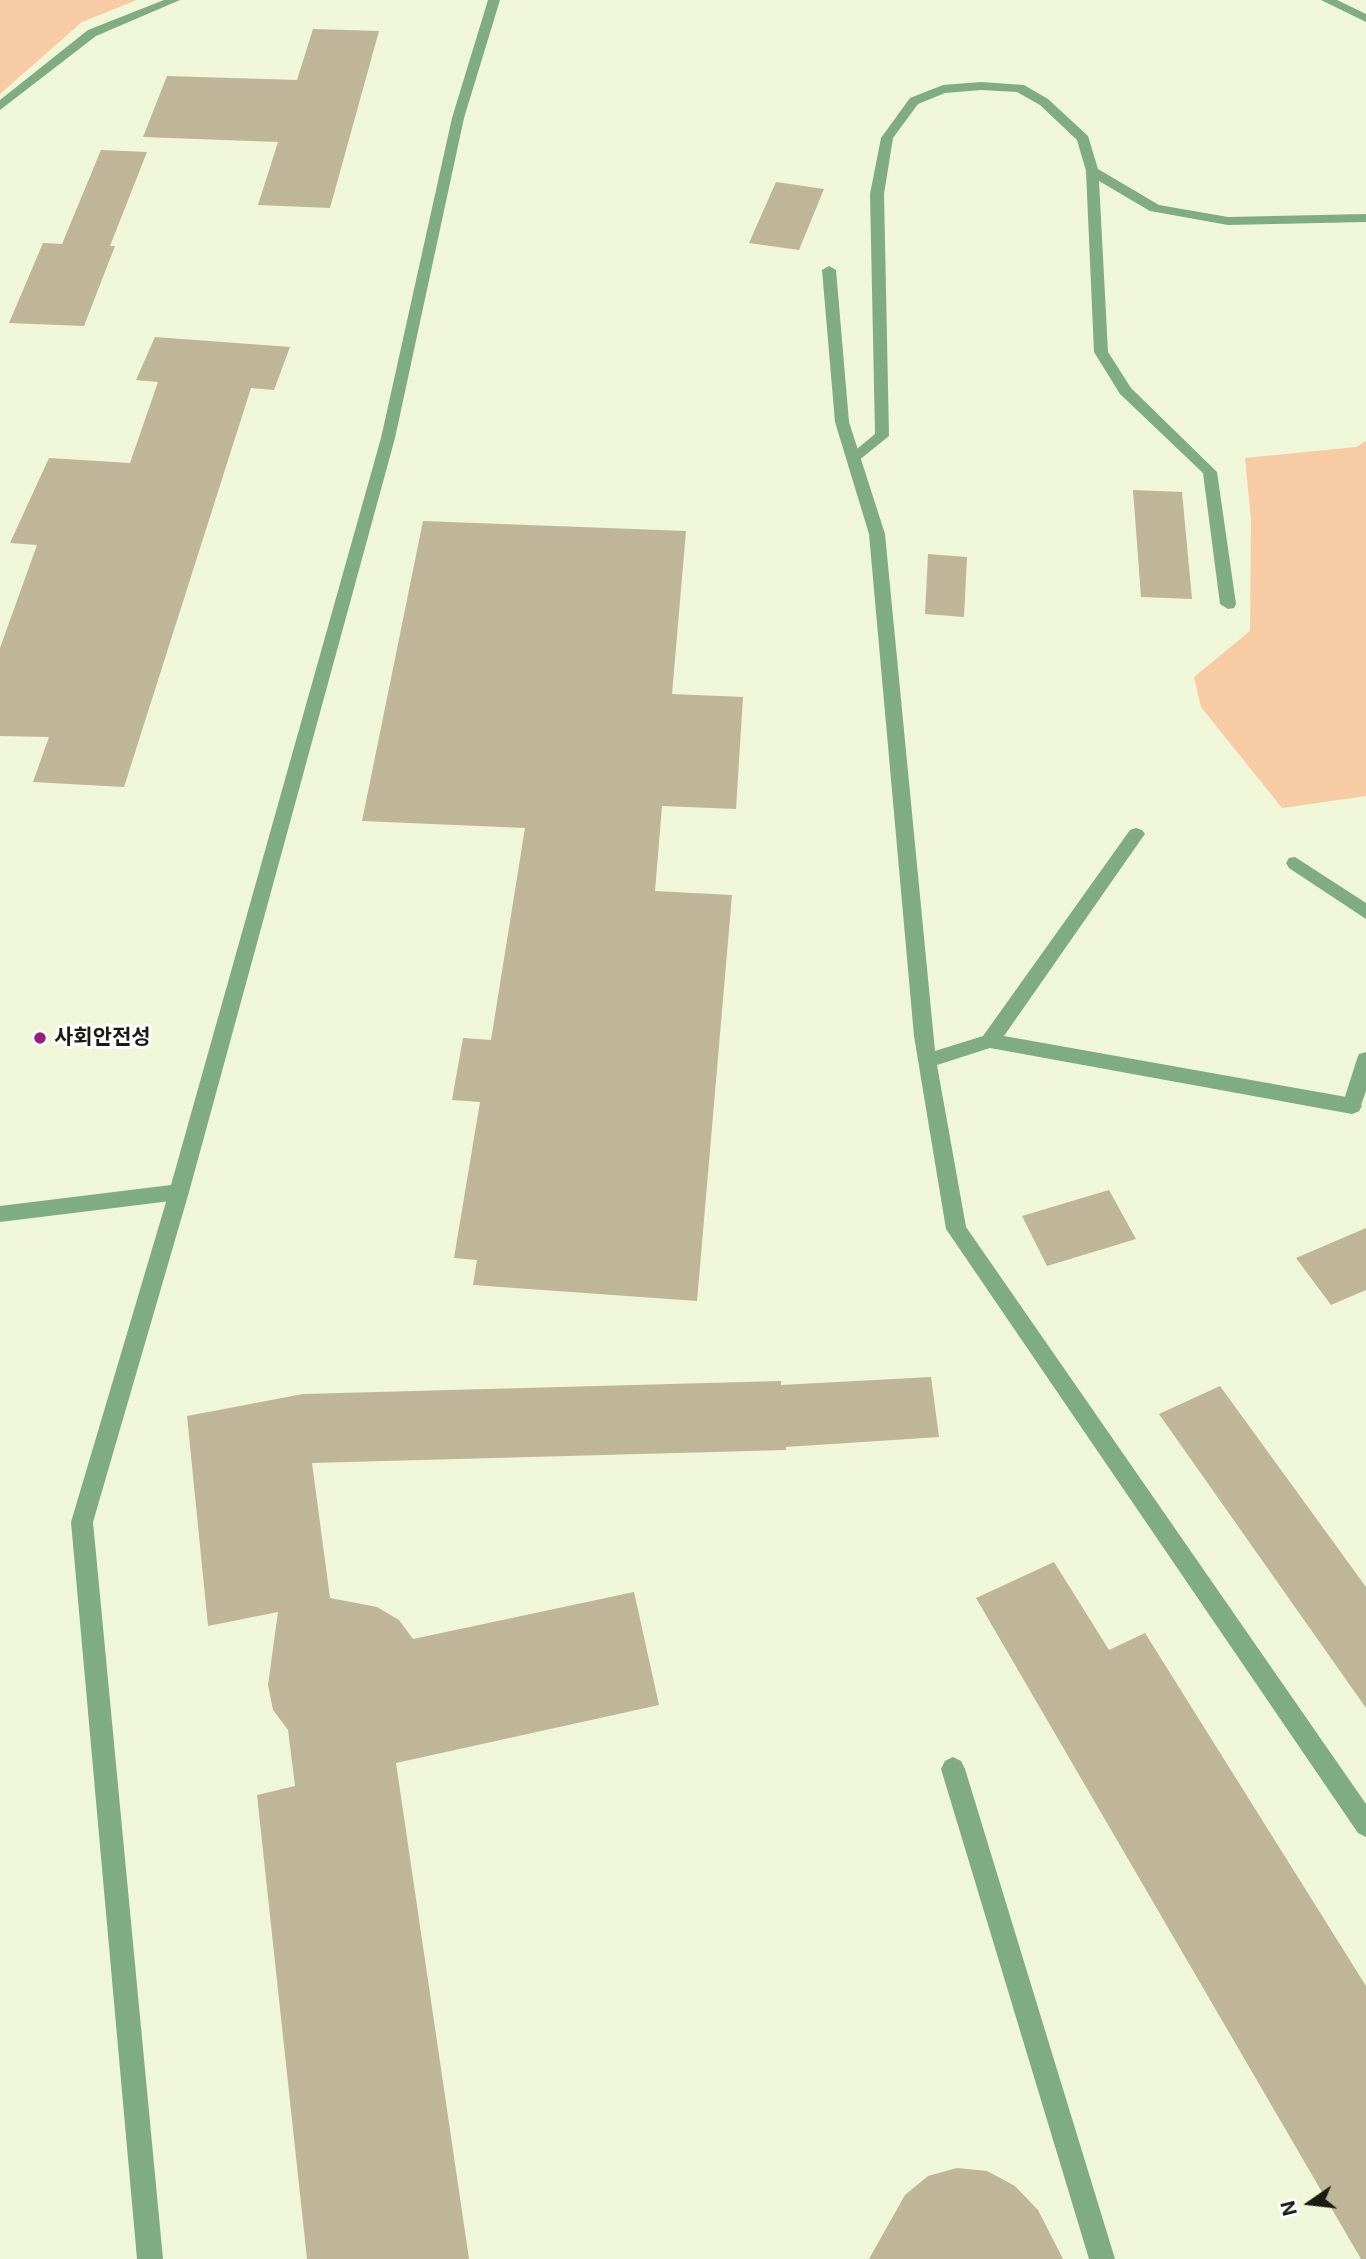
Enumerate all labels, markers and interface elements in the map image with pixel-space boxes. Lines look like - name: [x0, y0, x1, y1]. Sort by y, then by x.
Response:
- place label: 사회안전성: [54, 1025, 151, 1051]
- marker: 사회안전성: [32, 1030, 48, 1046]
- north arrow: [1275, 2168, 1345, 2238]
- text: N: [1276, 2198, 1302, 2218]

